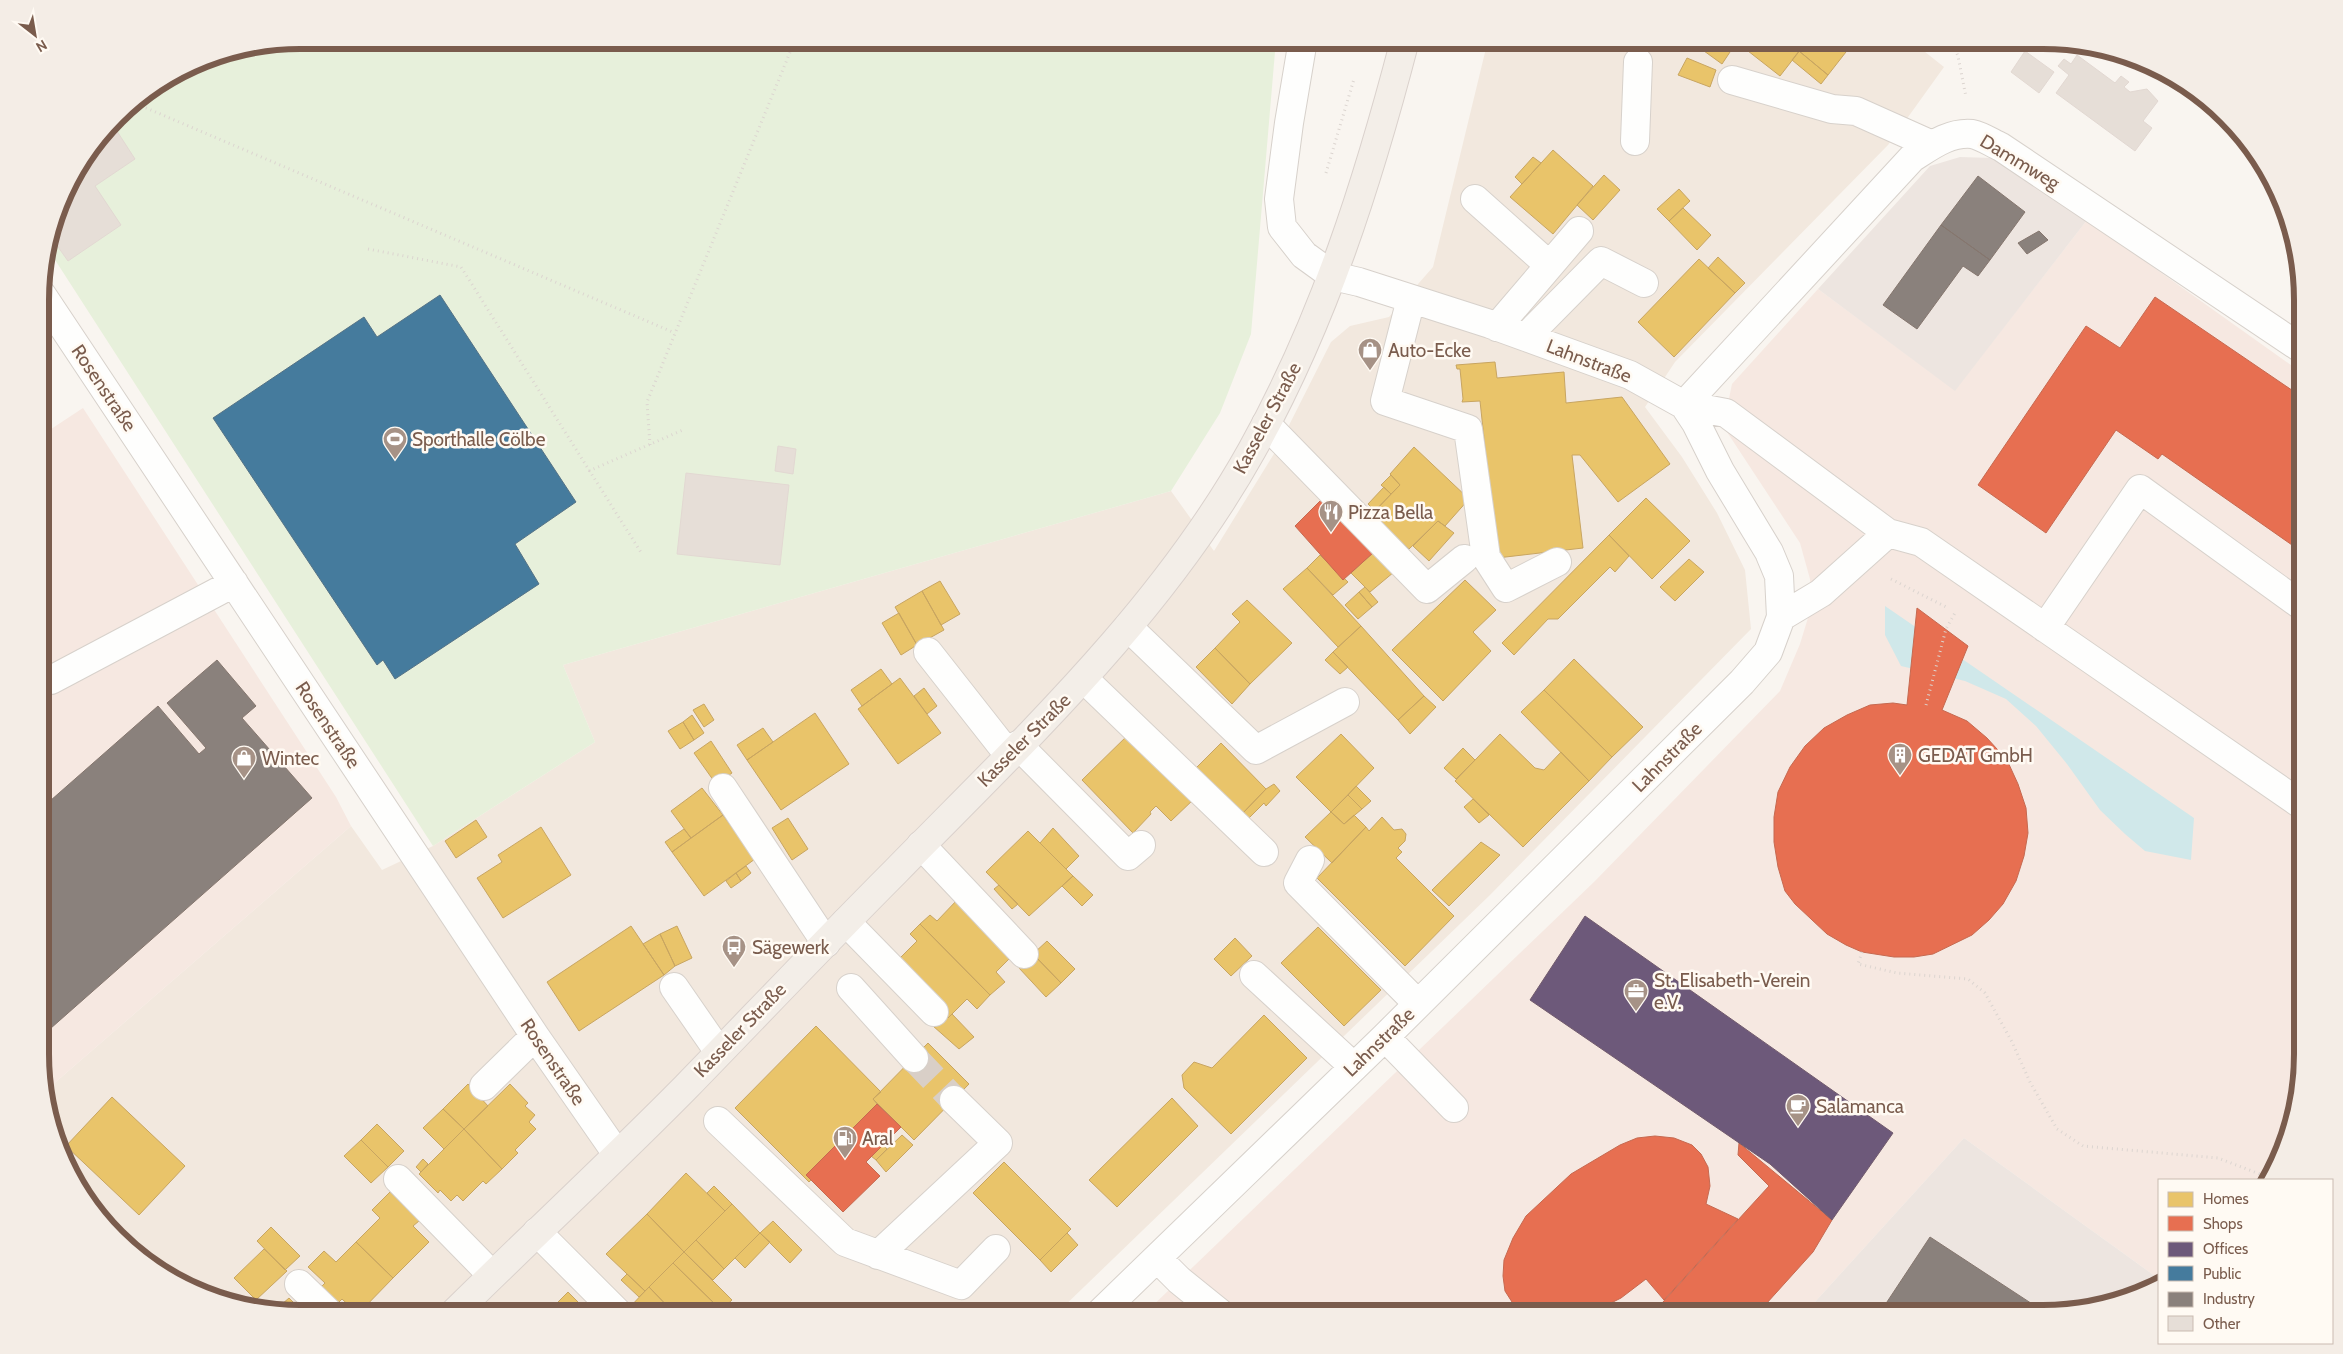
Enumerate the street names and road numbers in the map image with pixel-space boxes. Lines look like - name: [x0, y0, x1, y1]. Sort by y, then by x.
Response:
- street label: Dammweg: [1976, 129, 2064, 195]
- street label: Lahnstraße: [1543, 334, 1635, 388]
- street label: Rosenstraße: [67, 340, 142, 436]
- street label: Kasseler Straße: [1228, 358, 1306, 478]
- street label: Rosenstraße: [291, 677, 366, 773]
- street label: Kasseler Straße: [973, 688, 1076, 791]
- street label: Lahnstraße: [1627, 717, 1707, 797]
- street label: Kasseler Straße: [689, 978, 791, 1082]
- street label: Lahnstraße: [1339, 1002, 1419, 1081]
- street label: Rosenstraße: [516, 1014, 591, 1110]

